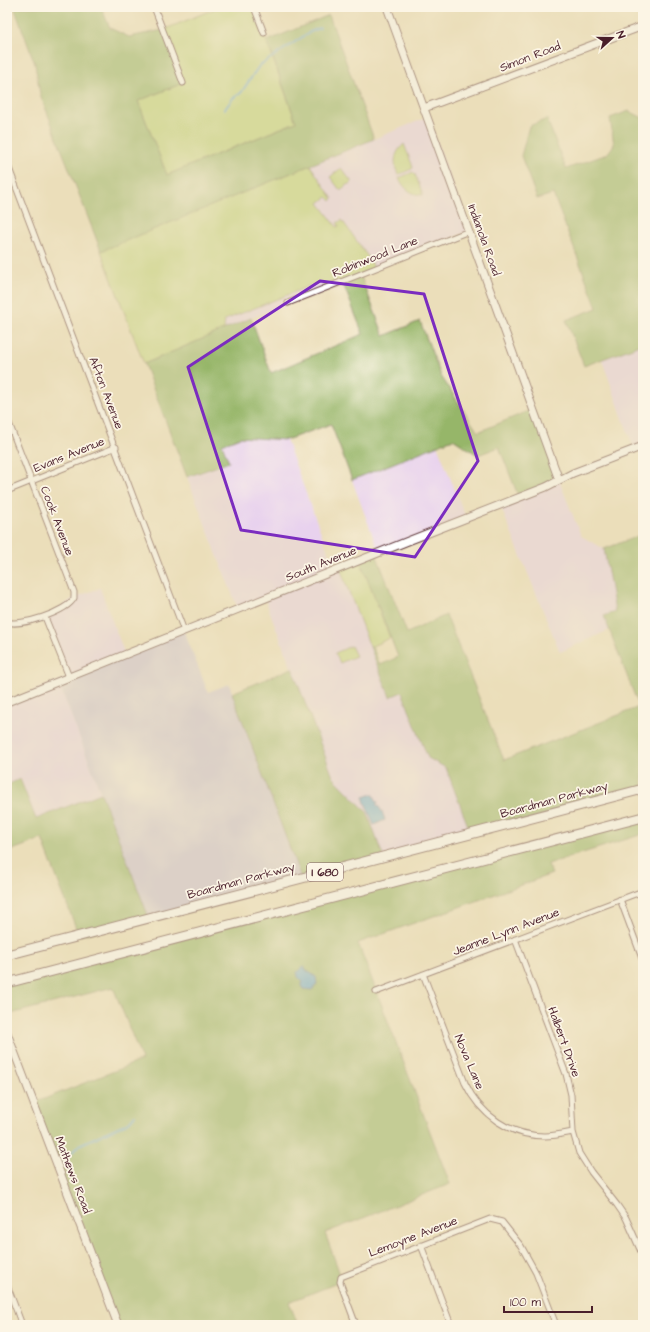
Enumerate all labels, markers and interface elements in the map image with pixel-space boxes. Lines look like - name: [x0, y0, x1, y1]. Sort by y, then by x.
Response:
- north arrow: [592, 18, 632, 58]
- text: N: [613, 29, 629, 41]
- street label: Simon Road: [497, 38, 563, 76]
- street label: Indianola Road: [463, 202, 505, 278]
- street label: Robinwood Lane: [330, 232, 421, 282]
- street label: Afton Avenue: [84, 354, 128, 432]
- street label: Evans Avenue: [31, 433, 108, 477]
- street label: Cook Avenue: [36, 484, 78, 559]
- street label: South Avenue: [283, 542, 359, 586]
- street label: Boardman Parkway: [498, 777, 610, 823]
- street label: Boardman Parkway: [185, 858, 297, 904]
- road number: I 680: [307, 863, 343, 881]
- street label: Jeanne Lynn Avenue: [450, 904, 563, 961]
- street label: Halbert Drive: [543, 1004, 585, 1080]
- street label: Nova Lane: [450, 1032, 488, 1093]
- street label: Mathews Road: [50, 1134, 96, 1216]
- street label: Lemoyne Avenue: [366, 1212, 461, 1263]
- scale bar: [504, 1288, 592, 1314]
- text: 100 m: [510, 1294, 541, 1311]

